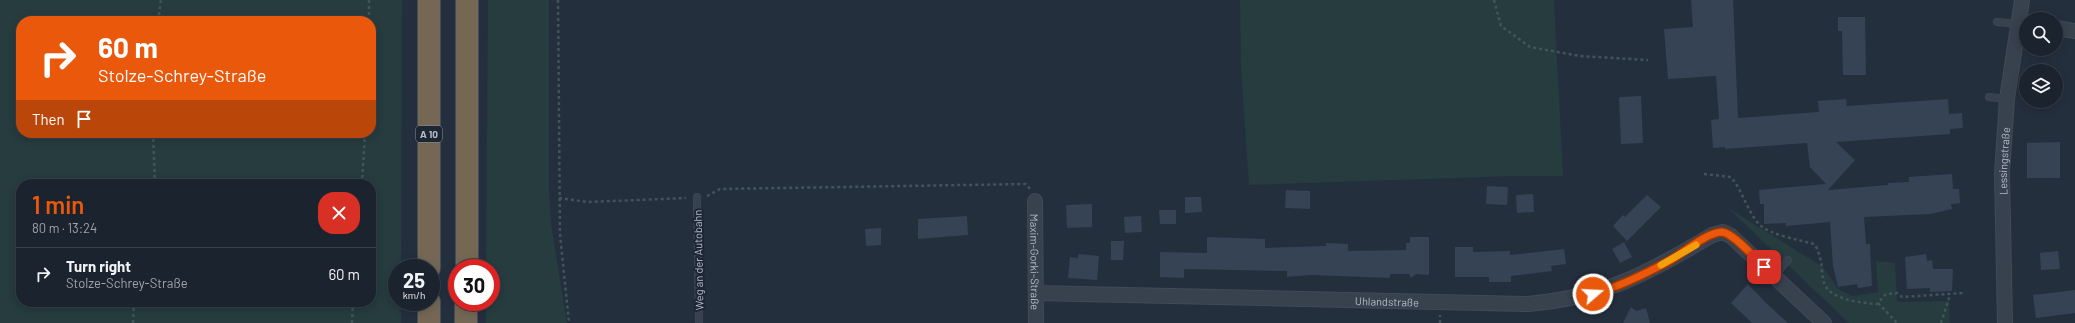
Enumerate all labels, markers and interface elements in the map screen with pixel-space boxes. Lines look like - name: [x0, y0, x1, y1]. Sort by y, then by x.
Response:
- map controls: [2019, 12, 2063, 108]
- button: search: [2019, 12, 2063, 56]
- text: 60 m: [98, 30, 158, 64]
- icon: right: [32, 32, 84, 84]
- text: Stolze-Schrey-Straße: [98, 64, 266, 86]
- button: layers: [2019, 64, 2063, 108]
- icon: arrive: [73, 108, 95, 130]
- text: Then: [32, 110, 65, 128]
- road number: A 10: [416, 126, 442, 142]
- street label: Lessingstraße: [1995, 127, 2012, 195]
- text: 1 min: [32, 190, 84, 219]
- button: close: [318, 192, 360, 234]
- street label: Weg an der Autobahn: [691, 209, 705, 310]
- street label: Maxim-Gorki-Straße: [1029, 214, 1042, 310]
- text: 80 m · 13:24: [32, 220, 97, 236]
- pin: [1747, 250, 1781, 284]
- icon: arrive: [1753, 256, 1775, 278]
- text: Turn right: [66, 257, 131, 275]
- speed limit sign: 30: [448, 259, 500, 311]
- icon: right: [32, 263, 54, 285]
- text: 60 m: [328, 265, 360, 283]
- text: 25: [403, 268, 425, 292]
- position arrow: [1572, 273, 1614, 315]
- text: Stolze-Schrey-Straße: [66, 275, 188, 291]
- text: km/h: [403, 289, 425, 301]
- street label: Uhlandstraße: [1355, 294, 1419, 308]

